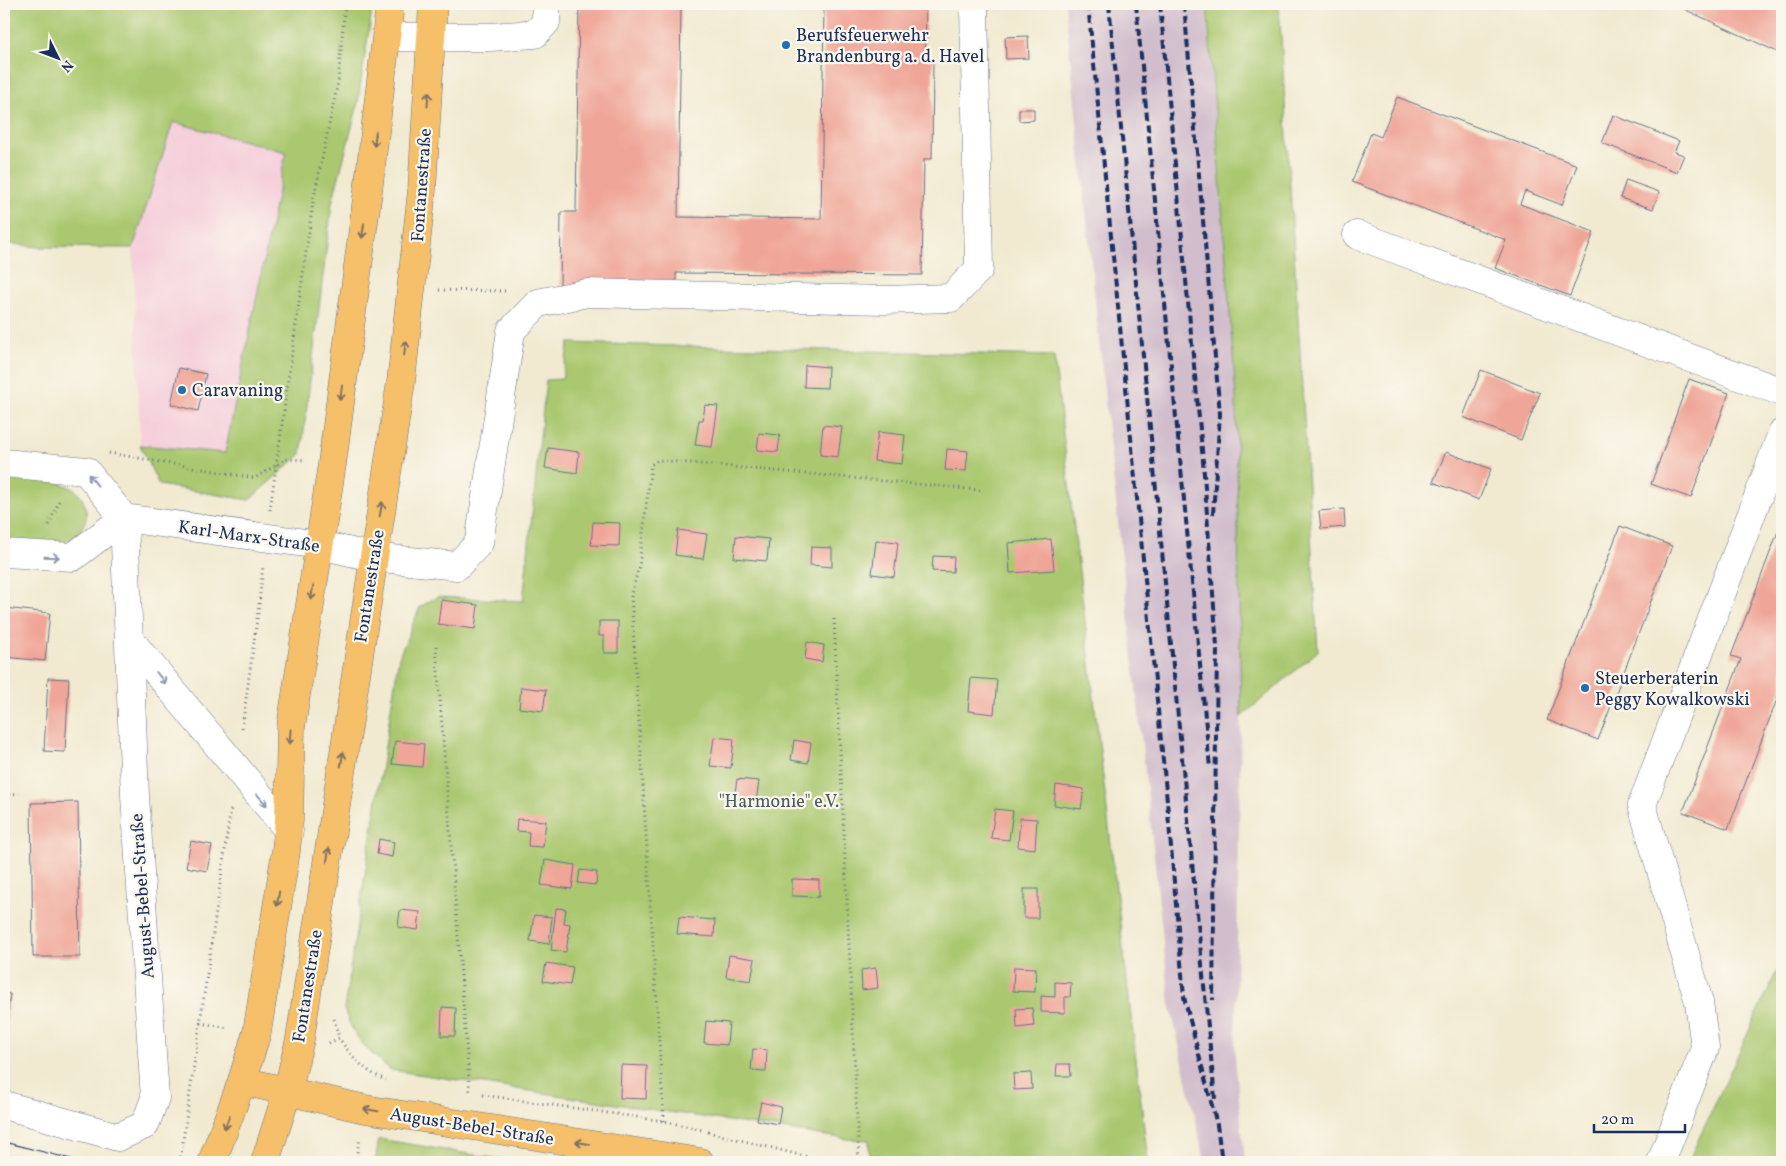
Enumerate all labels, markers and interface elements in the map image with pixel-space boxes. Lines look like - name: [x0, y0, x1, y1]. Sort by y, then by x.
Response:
- place label: Berufsfeuerwehr Brandenburg a. d. Havel: [796, 24, 984, 70]
- north arrow: [32, 32, 82, 82]
- marker: Berufsfeuerwehr Brandenburg a. d. Havel: [780, 39, 792, 51]
- text: N: [56, 56, 77, 76]
- one-way arrow: [423, 91, 432, 107]
- street label: Fontanestraße: [406, 127, 439, 243]
- one-way arrow: [370, 131, 380, 147]
- one-way arrow: [358, 223, 368, 239]
- one-way arrow: [400, 340, 410, 356]
- place label: Caravaning: [192, 379, 283, 404]
- marker: Caravaning: [176, 384, 188, 396]
- one-way arrow: [336, 384, 346, 400]
- one-way arrow: [88, 474, 99, 487]
- one-way arrow: [377, 501, 387, 517]
- street label: Karl-Marx-Straße: [176, 515, 321, 560]
- street label: Fontanestraße: [349, 528, 392, 644]
- one-way arrow: [44, 552, 60, 561]
- one-way arrow: [307, 585, 317, 601]
- place label: Steuerberaterin Peggy Kowalkowski: [1595, 667, 1750, 713]
- one-way arrow: [155, 671, 166, 684]
- marker: Steuerberaterin Peggy Kowalkowski: [1579, 682, 1591, 694]
- one-way arrow: [286, 729, 295, 745]
- one-way arrow: [338, 751, 348, 767]
- park label: "Harmonie" e.V.: [719, 790, 839, 815]
- one-way arrow: [257, 794, 268, 807]
- street label: August-Bebel-Straße: [125, 812, 162, 979]
- one-way arrow: [323, 847, 333, 863]
- one-way arrow: [273, 890, 283, 906]
- street label: Fontanestraße: [287, 928, 330, 1044]
- scale bar: [1594, 1101, 1685, 1133]
- street label: August-Bebel-Straße: [388, 1102, 555, 1153]
- one-way arrow: [363, 1104, 379, 1114]
- text: 20 m: [1601, 1110, 1634, 1131]
- one-way arrow: [222, 1114, 231, 1129]
- one-way arrow: [576, 1138, 592, 1148]

